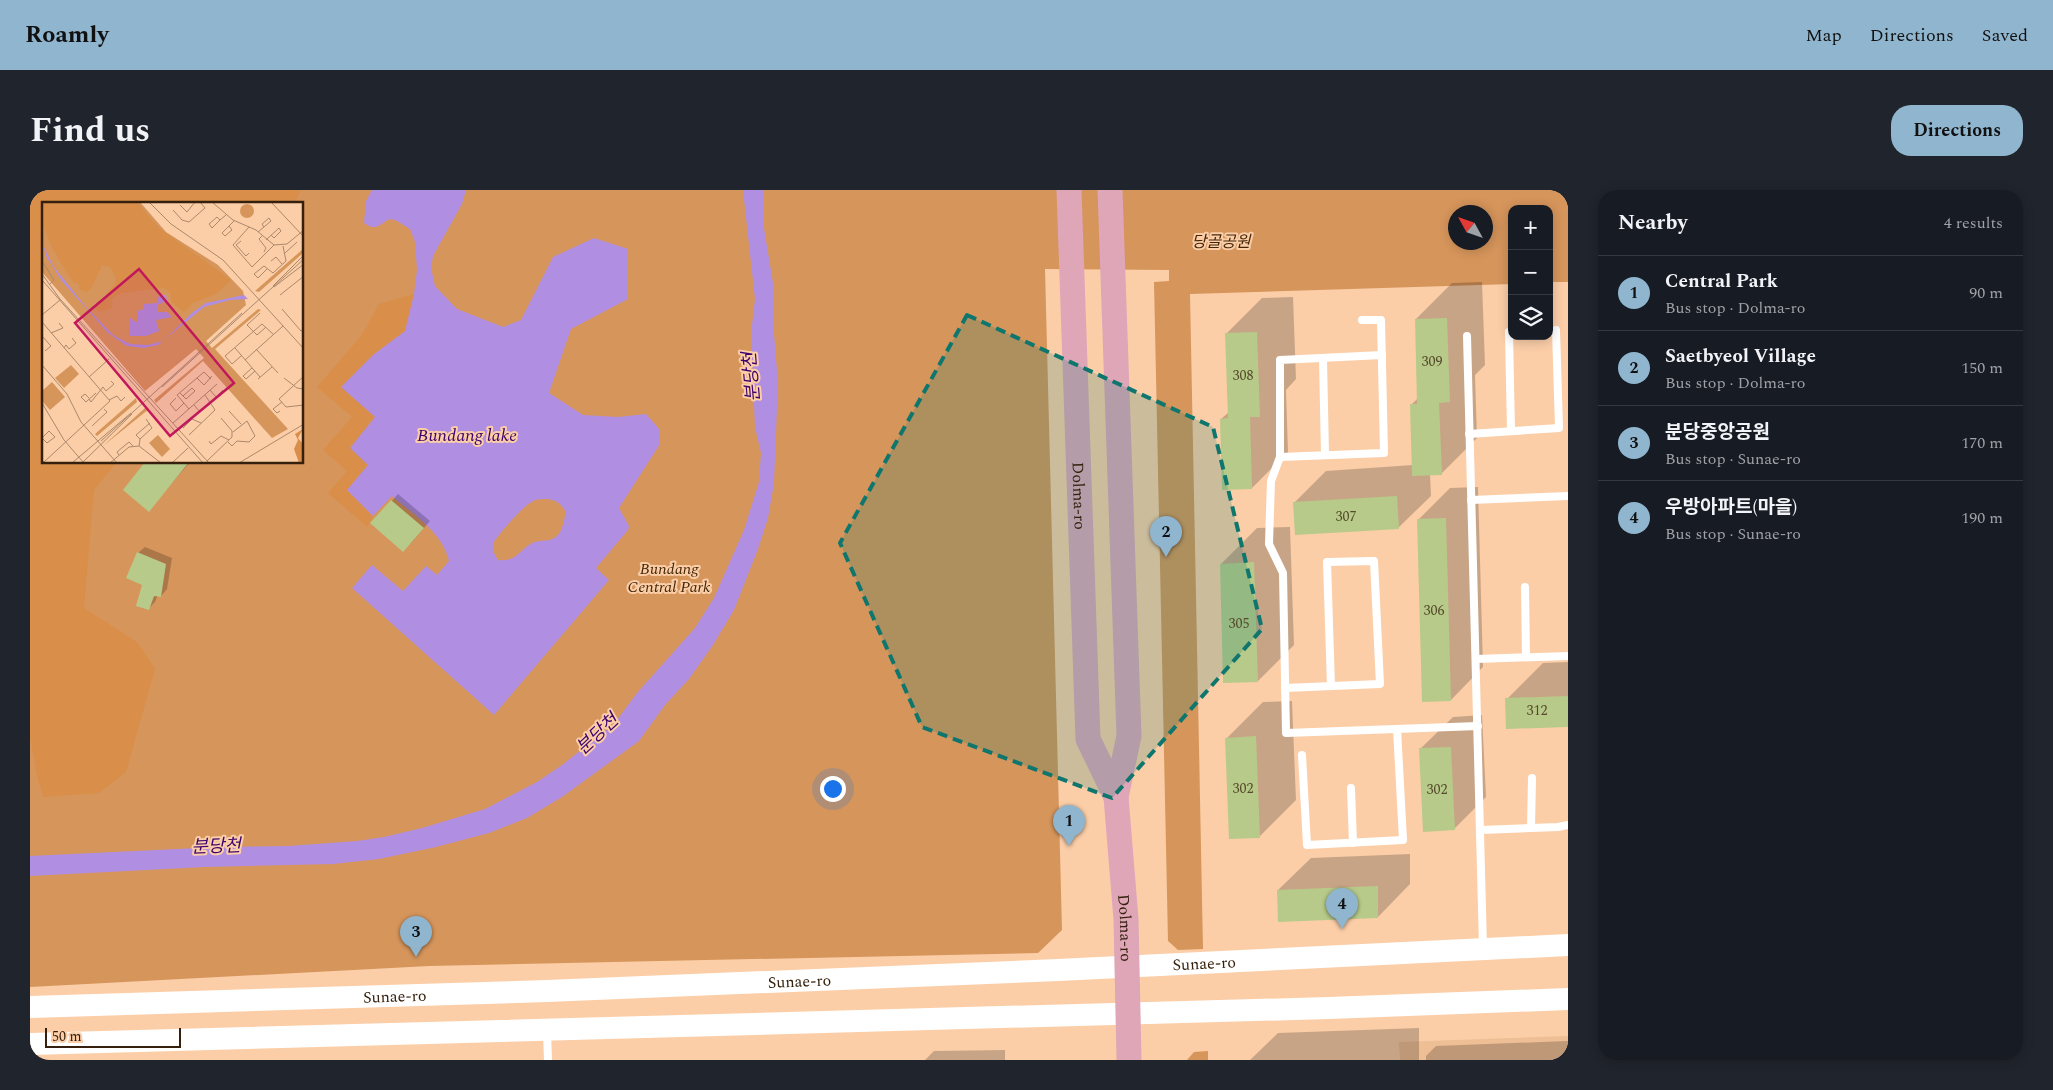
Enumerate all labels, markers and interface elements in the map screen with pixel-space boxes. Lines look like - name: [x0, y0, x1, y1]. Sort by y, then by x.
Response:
- text: Roamly: [25, 17, 109, 53]
- text: Map: [1806, 22, 1842, 49]
- text: Directions: [1870, 22, 1954, 49]
- text: Saved: [1982, 22, 2028, 49]
- text: Find us: [30, 104, 150, 157]
- button: Directions: [1891, 105, 2023, 156]
- inset map: [42, 202, 304, 464]
- north arrow: [1448, 205, 1493, 250]
- map controls: [1508, 205, 1553, 340]
- button: +: [1508, 205, 1553, 250]
- text: Nearby: [1618, 207, 1688, 239]
- text: 4 results: [1944, 211, 2003, 235]
- park label: 당골공원: [1192, 230, 1252, 254]
- button: −: [1508, 250, 1553, 295]
- text: Central Park: [1665, 267, 1778, 296]
- text: 1: [1630, 281, 1638, 305]
- text: 90 m: [1969, 281, 2003, 305]
- button: layers: [1508, 295, 1553, 340]
- text: Bus stop · Dolma-ro: [1665, 296, 1805, 320]
- text: Saetbyeol Village: [1665, 342, 1816, 371]
- water label: 분당천: [736, 349, 767, 403]
- house number: 309: [1422, 351, 1443, 372]
- text: 2: [1630, 356, 1638, 380]
- text: 150 m: [1961, 356, 2003, 380]
- house number: 308: [1233, 365, 1254, 386]
- text: Bus stop · Dolma-ro: [1665, 371, 1805, 395]
- text: 분당중앙공원: [1665, 418, 1770, 447]
- water label: Bundang lake: [417, 422, 517, 449]
- text: 3: [1630, 431, 1638, 455]
- text: 170 m: [1961, 431, 2003, 455]
- text: Bus stop · Sunae-ro: [1665, 447, 1801, 471]
- street label: Dolma-ro: [1065, 461, 1092, 530]
- text: 우방아파트(마을): [1665, 493, 1797, 522]
- house number: 307: [1336, 506, 1357, 527]
- text: 4: [1630, 506, 1638, 530]
- text: 190 m: [1961, 506, 2003, 530]
- pin: 2: [1150, 516, 1182, 557]
- text: Bus stop · Sunae-ro: [1665, 522, 1801, 546]
- park label: Bundang Central Park: [627, 557, 711, 599]
- house number: 306: [1424, 600, 1445, 621]
- house number: 305: [1229, 613, 1250, 634]
- house number: 312: [1527, 700, 1548, 721]
- water label: 분당천: [570, 706, 626, 761]
- your location: [820, 776, 846, 802]
- house number: 302: [1233, 778, 1254, 799]
- house number: 302: [1427, 779, 1448, 800]
- pin: 1: [1053, 805, 1085, 846]
- water label: 분당천: [191, 832, 244, 861]
- pin: 4: [1326, 888, 1358, 929]
- street label: Dolma-ro: [1111, 893, 1138, 962]
- pin: 3: [400, 916, 432, 957]
- street label: Sunae-ro: [1172, 950, 1236, 977]
- street label: Sunae-ro: [767, 968, 832, 995]
- street label: Sunae-ro: [363, 984, 427, 1010]
- scale bar: [45, 1025, 181, 1048]
- text: 50 m: [52, 1026, 82, 1047]

